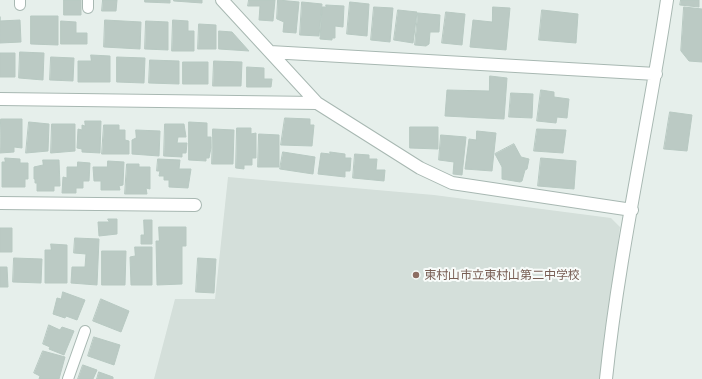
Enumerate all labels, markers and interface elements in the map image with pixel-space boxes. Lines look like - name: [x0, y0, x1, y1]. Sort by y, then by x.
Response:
- place label: 東村山市立東村山第二中学校: [424, 268, 580, 282]
- marker: 東村山市立東村山第二中学校: [411, 270, 421, 280]

